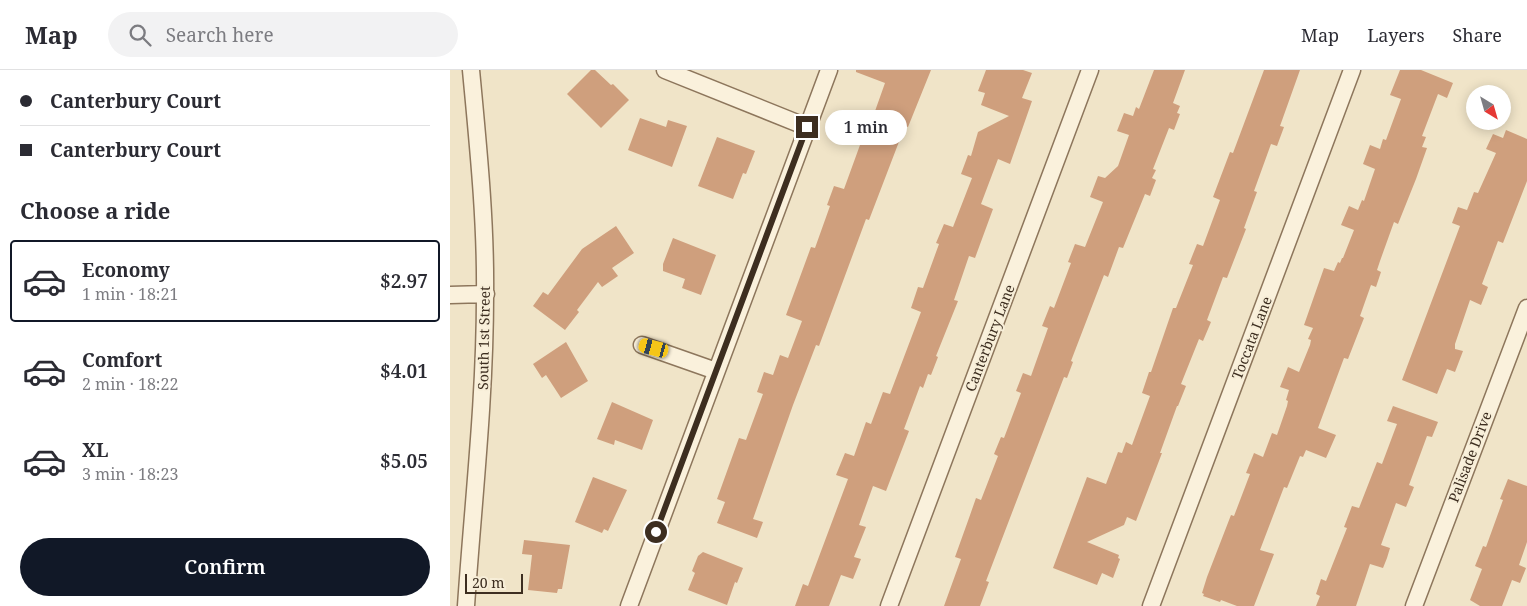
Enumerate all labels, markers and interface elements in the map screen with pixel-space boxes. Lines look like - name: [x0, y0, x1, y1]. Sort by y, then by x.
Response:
- search box: [108, 12, 458, 57]
- text: Map: [25, 18, 78, 51]
- icon: search: [126, 21, 154, 49]
- text: Search here: [166, 22, 274, 48]
- text: Map: [1301, 23, 1339, 47]
- text: Layers: [1367, 23, 1425, 47]
- text: Share: [1453, 23, 1502, 47]
- north arrow: [1466, 85, 1511, 130]
- map controls: [1466, 85, 1511, 130]
- text: Canterbury Court: [50, 88, 221, 114]
- callout: 1 min: [824, 110, 907, 144]
- route end: [796, 116, 818, 138]
- text: 1 min: [844, 116, 888, 138]
- text: Canterbury Court: [50, 137, 221, 163]
- text: Choose a ride: [20, 195, 170, 225]
- text: Economy: [82, 257, 170, 283]
- icon: car: [22, 259, 67, 304]
- text: $2.97: [380, 268, 428, 294]
- street label: Canterbury Lane: [960, 282, 1019, 394]
- text: 1 min · 18:21: [82, 283, 178, 305]
- street label: South 1st Street: [473, 286, 494, 390]
- street label: Toccata Lane: [1227, 294, 1276, 382]
- car: [637, 337, 670, 359]
- text: Comfort: [82, 347, 162, 373]
- icon: car: [22, 349, 67, 394]
- text: $4.01: [380, 358, 428, 384]
- text: 2 min · 18:22: [82, 373, 178, 395]
- street label: Palisade Drive: [1443, 409, 1496, 505]
- text: XL: [82, 437, 108, 463]
- icon: car: [22, 439, 67, 484]
- text: $5.05: [380, 448, 428, 474]
- text: 3 min · 18:23: [82, 463, 178, 485]
- route start: [645, 521, 667, 543]
- button: Confirm: [20, 538, 430, 596]
- scale bar: [465, 571, 522, 594]
- text: 20 m: [472, 573, 505, 592]

